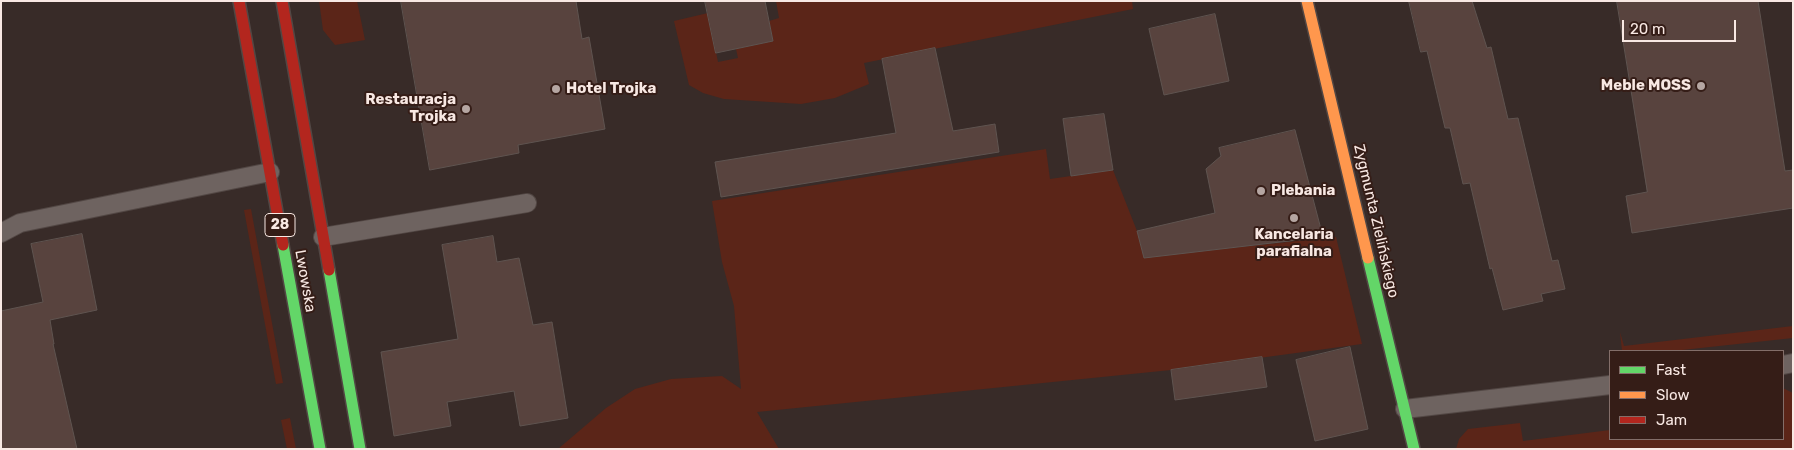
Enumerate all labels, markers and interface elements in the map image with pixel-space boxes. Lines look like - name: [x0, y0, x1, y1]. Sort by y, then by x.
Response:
- scale bar: [1624, 10, 1738, 42]
- text: 20 m: [1630, 20, 1665, 38]
- place label: Meble MOSS: [1601, 77, 1691, 95]
- place label: Hotel Trojka: [566, 80, 656, 98]
- marker: Meble MOSS: [1695, 80, 1707, 92]
- marker: Hotel Trojka: [550, 83, 562, 95]
- place label: Restauracja Trojka: [365, 91, 456, 126]
- marker: Restauracja Trojka: [460, 103, 472, 115]
- street label: Zygmunta Zielińskiego: [1350, 142, 1402, 300]
- place label: Plebania: [1271, 182, 1335, 200]
- marker: Plebania: [1255, 185, 1267, 197]
- marker: Kancelaria parafialna: [1288, 212, 1300, 224]
- road number: 28: [265, 214, 295, 236]
- place label: Kancelaria parafialna: [1254, 226, 1334, 261]
- street label: Lwowska: [291, 248, 319, 314]
- legend: [1609, 350, 1784, 440]
- text: Fast: [1656, 361, 1686, 379]
- text: Slow: [1656, 386, 1689, 404]
- text: Jam: [1656, 411, 1687, 429]

